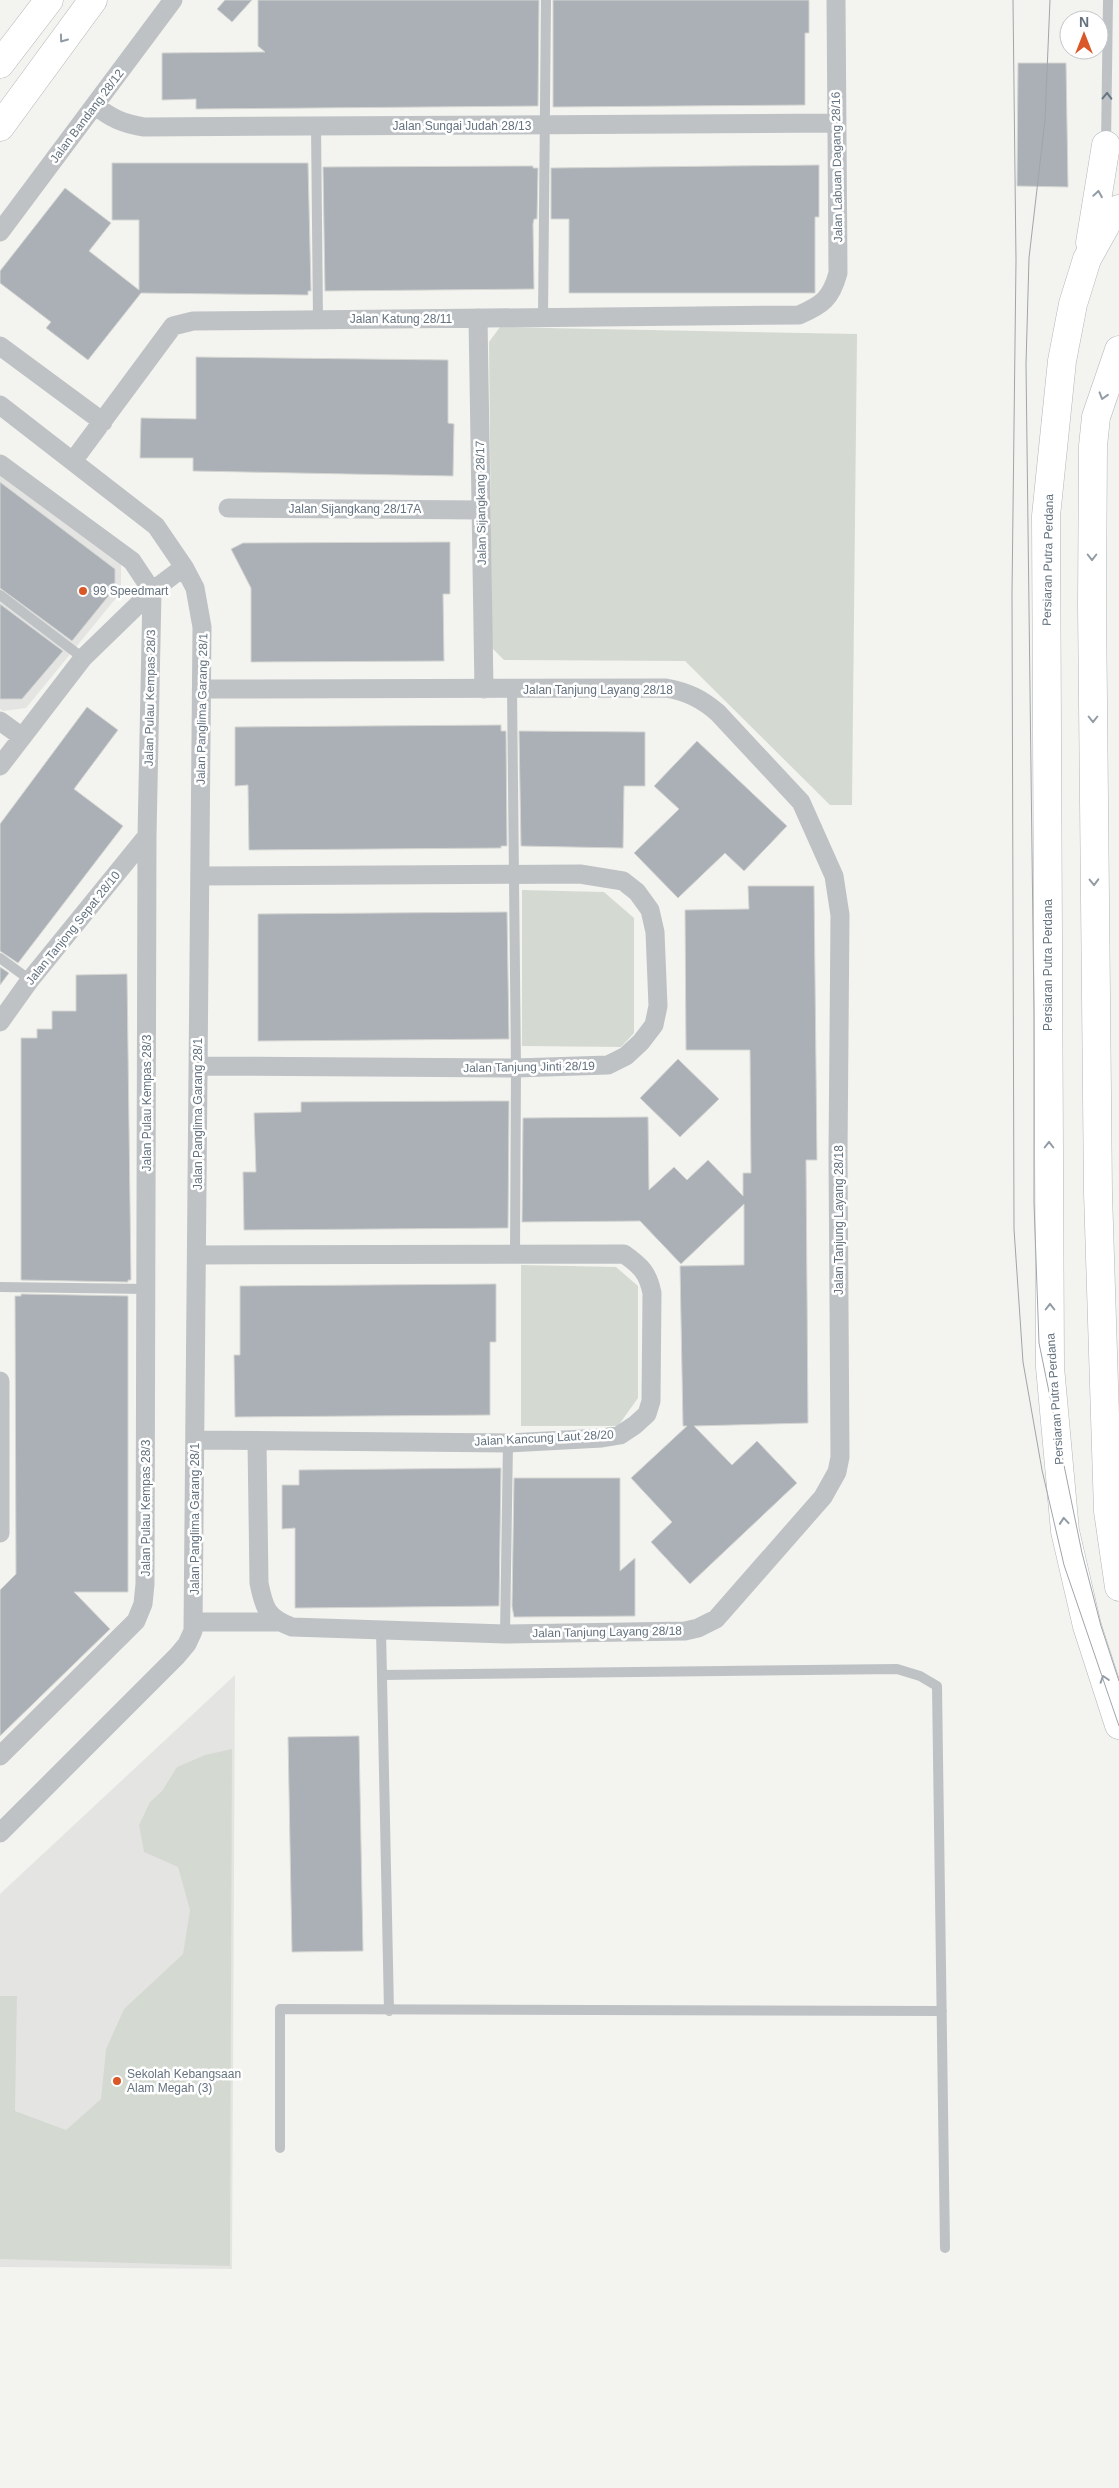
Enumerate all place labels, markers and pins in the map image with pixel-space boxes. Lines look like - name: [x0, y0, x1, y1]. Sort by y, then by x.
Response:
- place label: 99 Speedmart: [93, 584, 169, 598]
- marker: 99 Speedmart: [77, 585, 89, 597]
- place label: Sekolah Kebangsaan Alam Megah (3): [127, 2067, 241, 2095]
- marker: Sekolah Kebangsaan Alam Megah (3): [111, 2075, 123, 2087]

